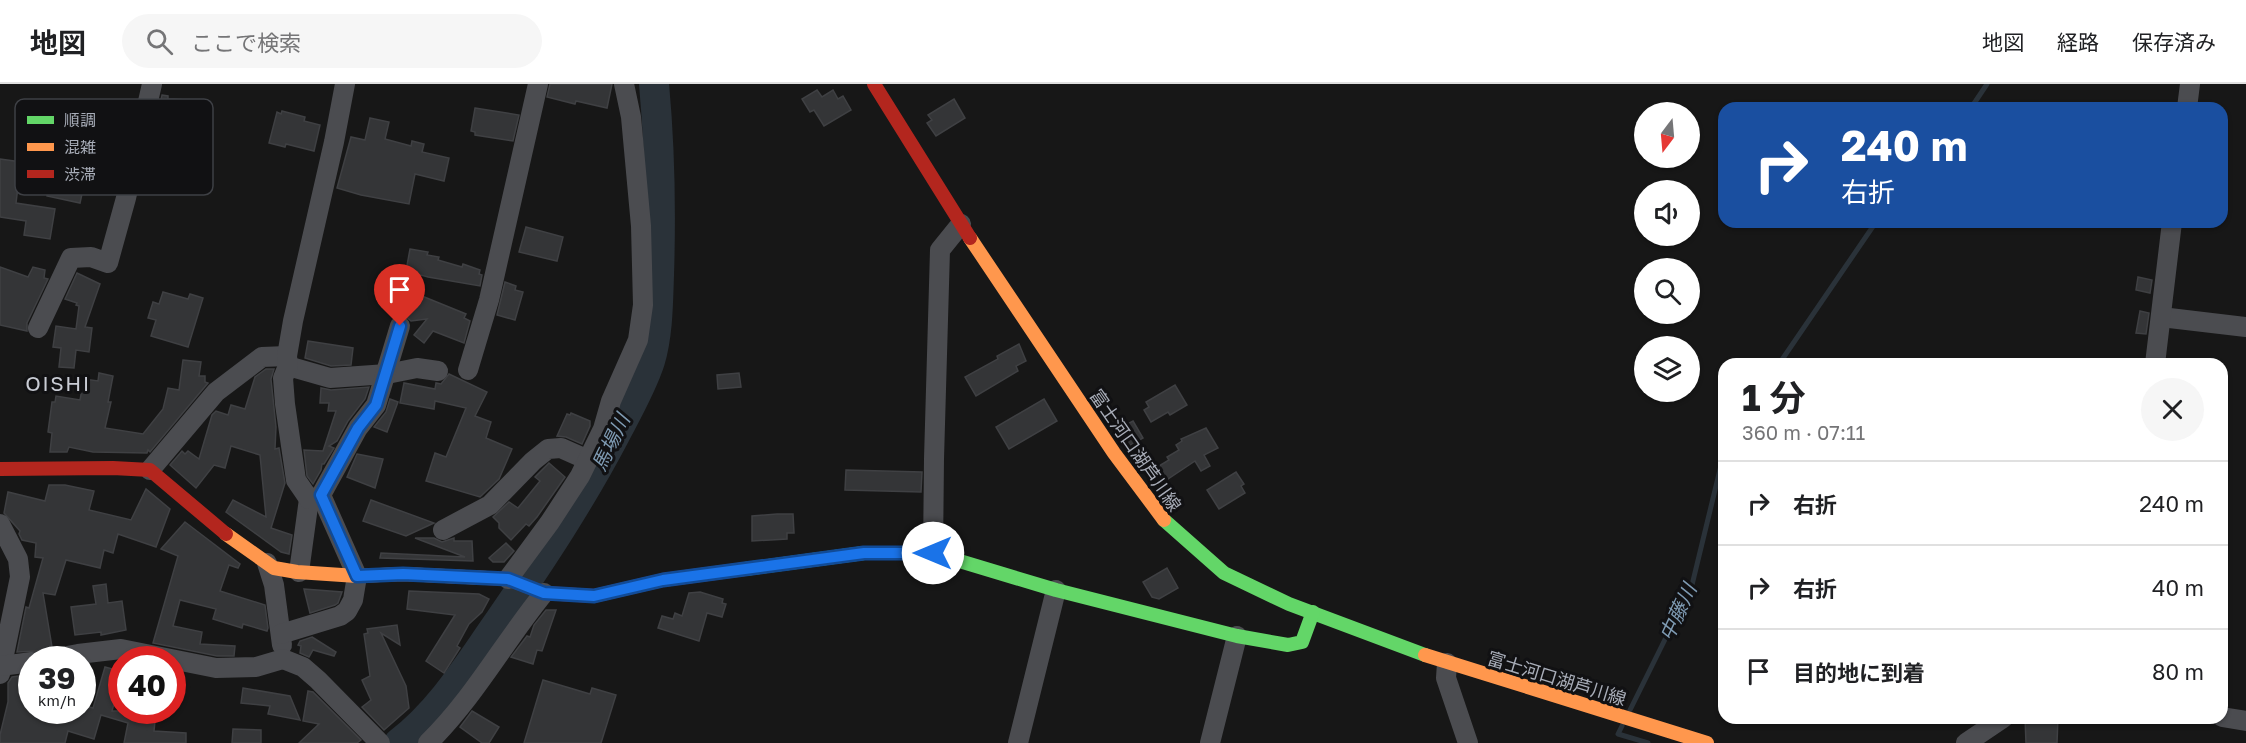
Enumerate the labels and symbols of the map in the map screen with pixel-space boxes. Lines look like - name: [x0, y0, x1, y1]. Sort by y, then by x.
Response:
- legend: [15, 99, 213, 195]
- north arrow: [1634, 102, 1700, 168]
- text: 順調: [64, 110, 96, 130]
- text: 混雑: [64, 137, 96, 157]
- text: 渋滞: [64, 164, 96, 184]
- pin: [374, 264, 425, 326]
- district label: OISHI: [25, 370, 91, 396]
- street label: 富士河口湖芦川線: [1086, 385, 1186, 515]
- water label: 馬場川: [586, 408, 635, 474]
- position arrow: [901, 521, 965, 585]
- water label: 中藤川: [1653, 578, 1701, 644]
- speed limit sign: 40: [108, 646, 186, 724]
- street label: 富士河口湖芦川線: [1485, 646, 1629, 710]

